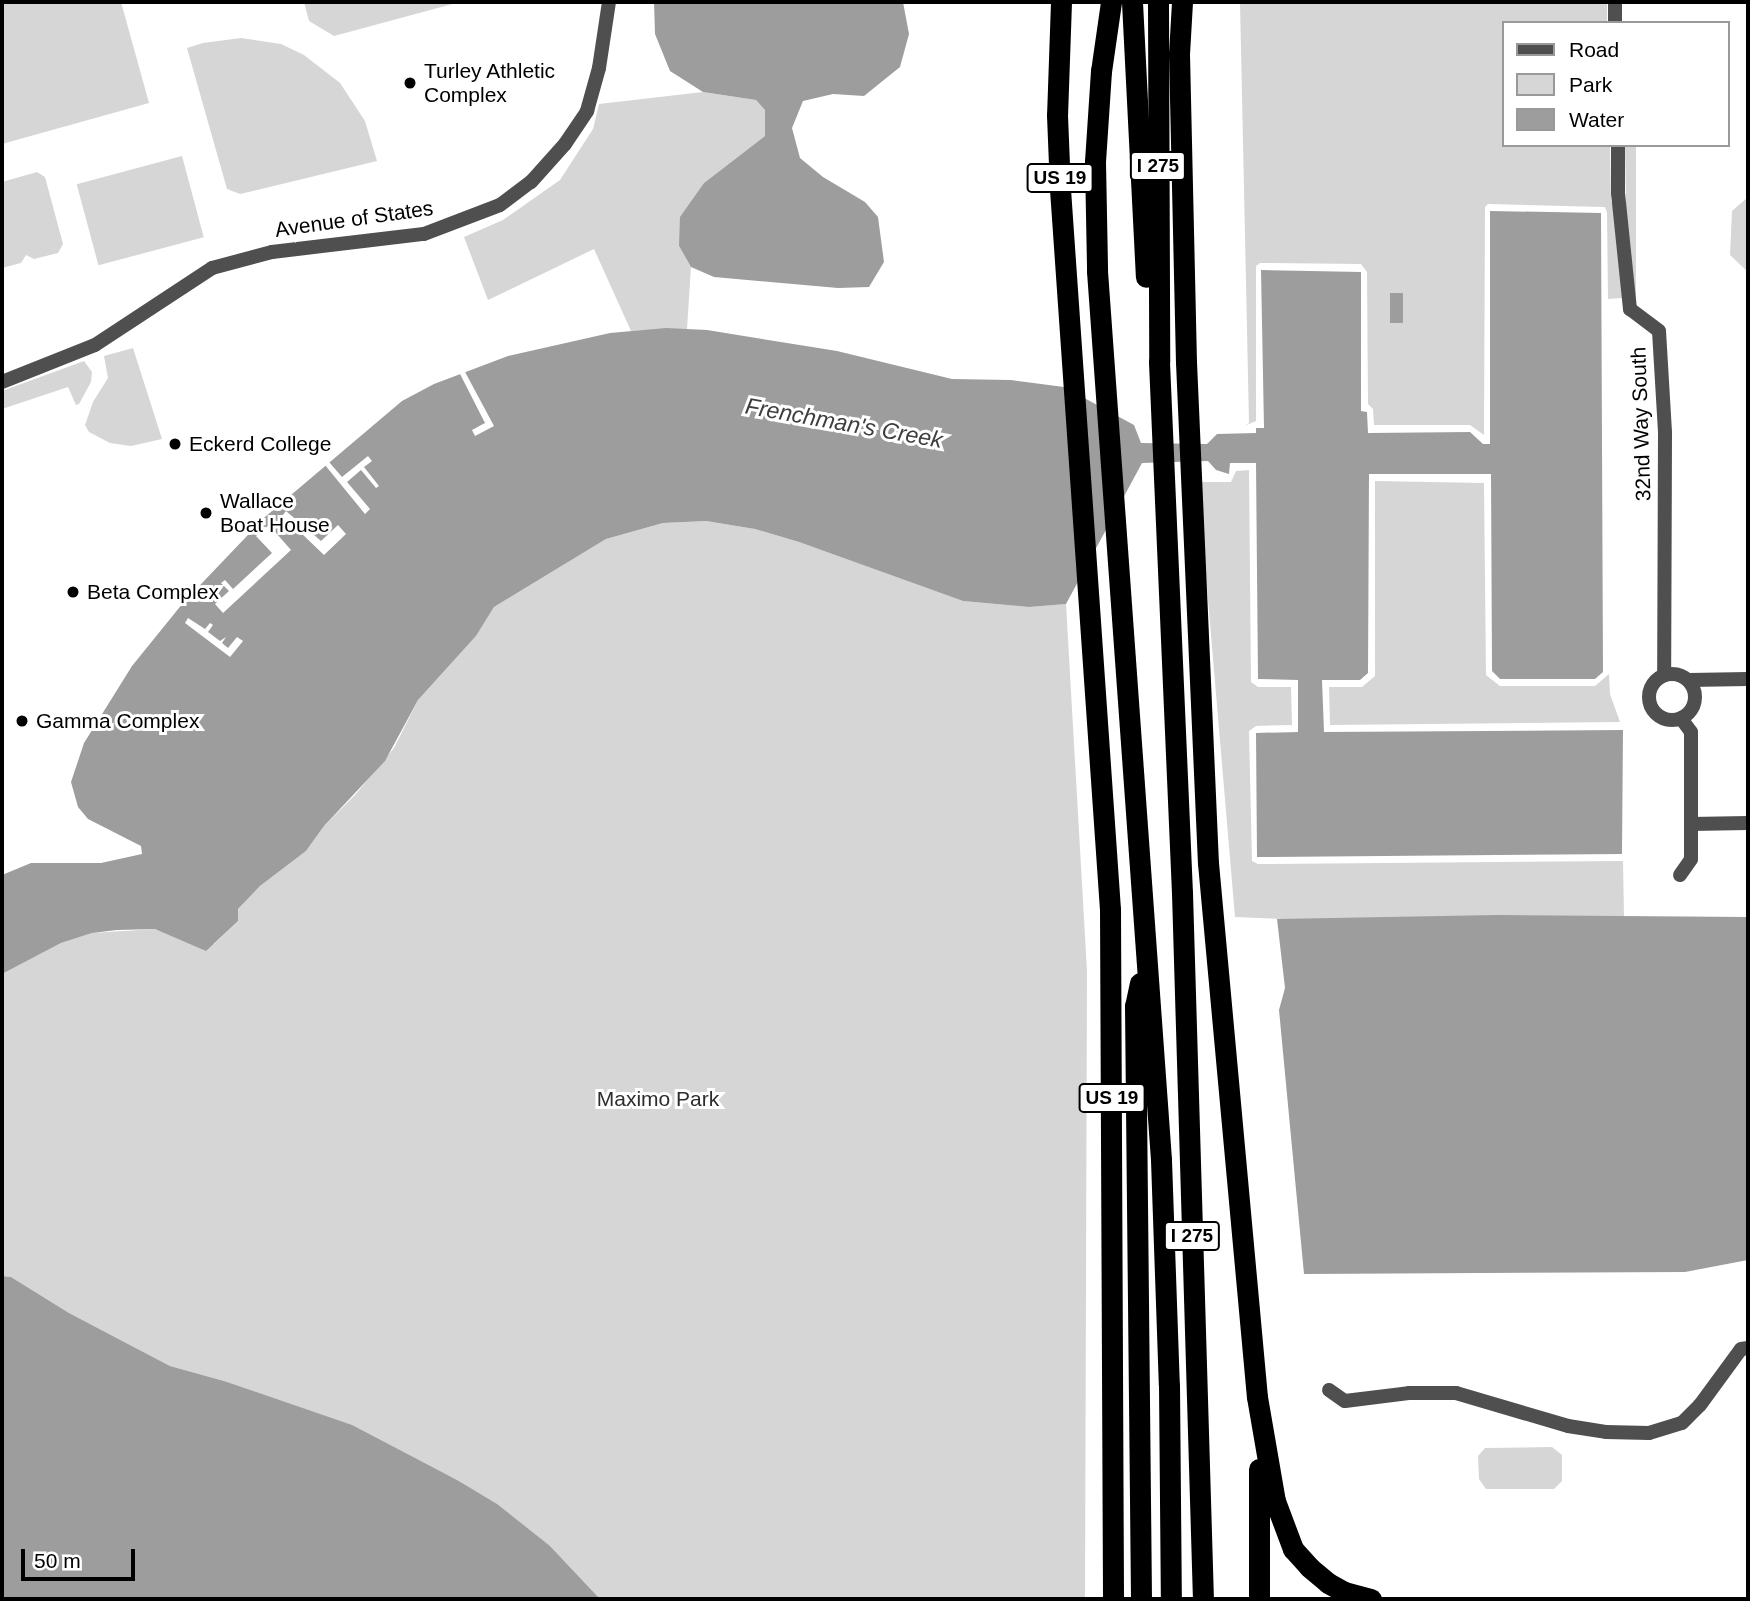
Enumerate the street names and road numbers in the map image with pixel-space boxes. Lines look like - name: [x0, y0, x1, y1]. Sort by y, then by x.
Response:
- road number: I 275: [1128, 150, 1188, 182]
- road number: US 19: [1025, 162, 1095, 194]
- street label: Avenue of States: [273, 195, 435, 243]
- street label: 32nd Way South: [1626, 346, 1656, 502]
- road number: US 19: [1077, 1082, 1147, 1114]
- road number: I 275: [1162, 1220, 1222, 1252]

